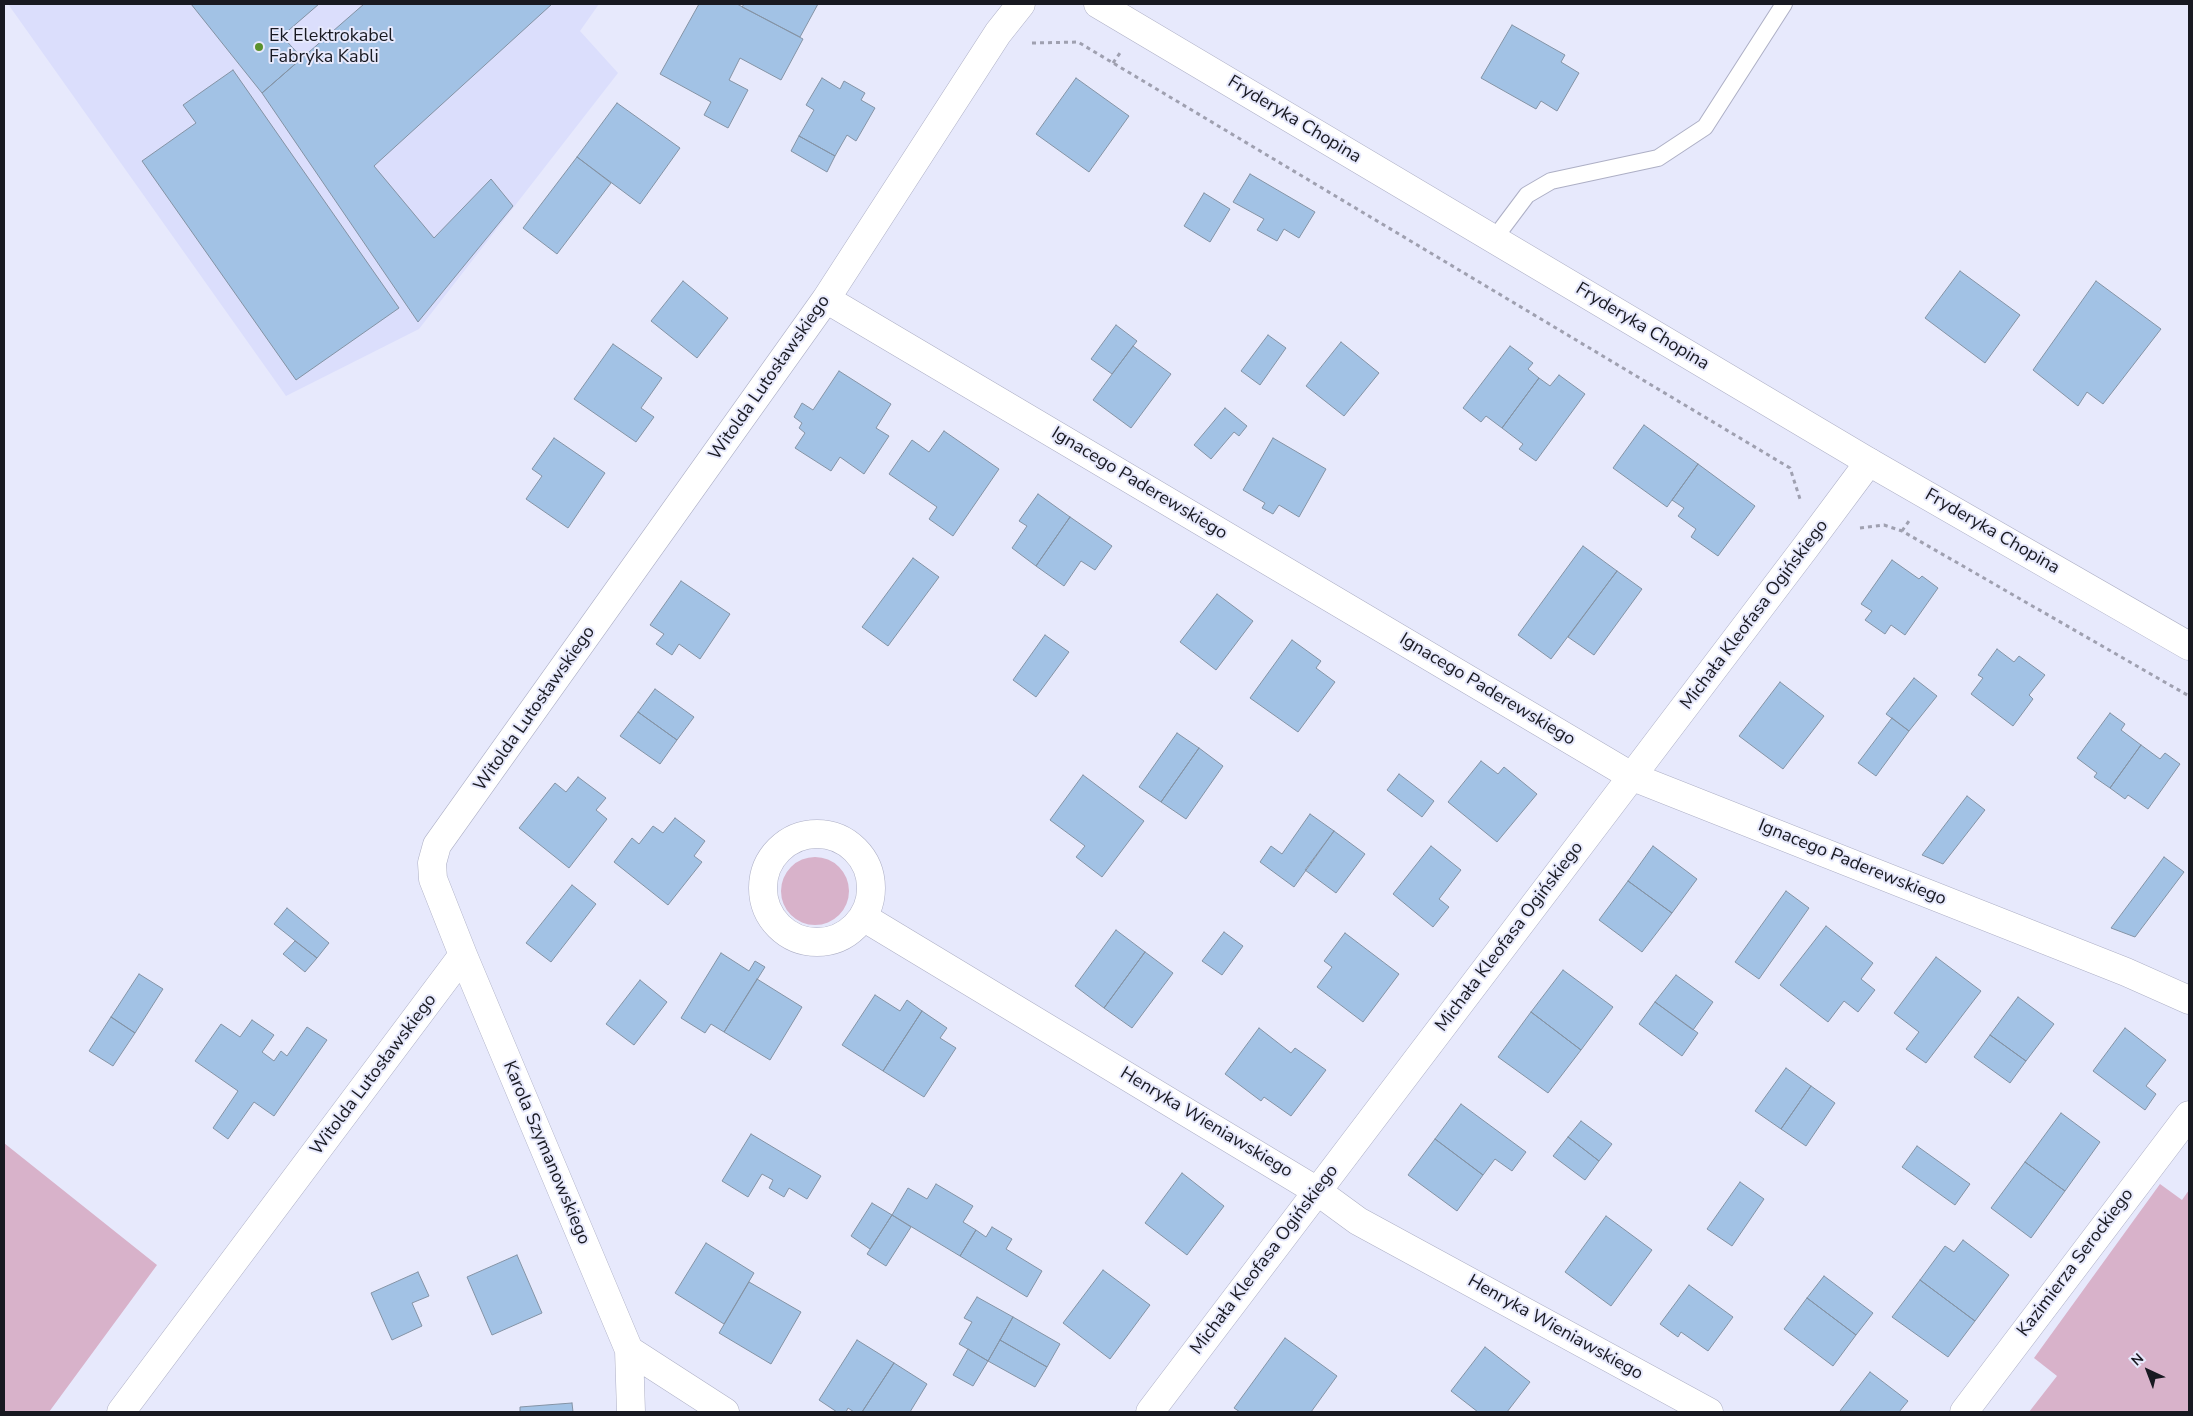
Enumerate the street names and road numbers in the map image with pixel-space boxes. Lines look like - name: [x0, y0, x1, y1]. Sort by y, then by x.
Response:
- street label: Fryderyka Chopina: [1223, 72, 1365, 168]
- street label: Fryderyka Chopina: [1571, 279, 1713, 375]
- street label: Witolda Lutosławskiego: [705, 291, 835, 465]
- street label: Ignacego Paderewskiego: [1047, 423, 1231, 545]
- street label: Fryderyka Chopina: [1921, 485, 2063, 579]
- street label: Michała Kleofasa Ogińskiego: [1677, 516, 1833, 714]
- street label: Witolda Lutosławskiego: [470, 622, 600, 796]
- street label: Ignacego Paderewskiego: [1395, 629, 1579, 751]
- street label: Ignacego Paderewskiego: [1755, 815, 1949, 911]
- street label: Michała Kleofasa Ogińskiego: [1432, 838, 1588, 1036]
- street label: Witolda Lutosławskiego: [306, 990, 442, 1160]
- street label: Karola Szymanowskiego: [498, 1058, 594, 1248]
- street label: Henryka Wieniawskiego: [1116, 1063, 1296, 1183]
- street label: Michała Kleofasa Ogińskiego: [1187, 1161, 1343, 1359]
- street label: Kazimierza Serockiego: [2013, 1185, 2139, 1341]
- street label: Henryka Wieniawskiego: [1464, 1271, 1646, 1385]

